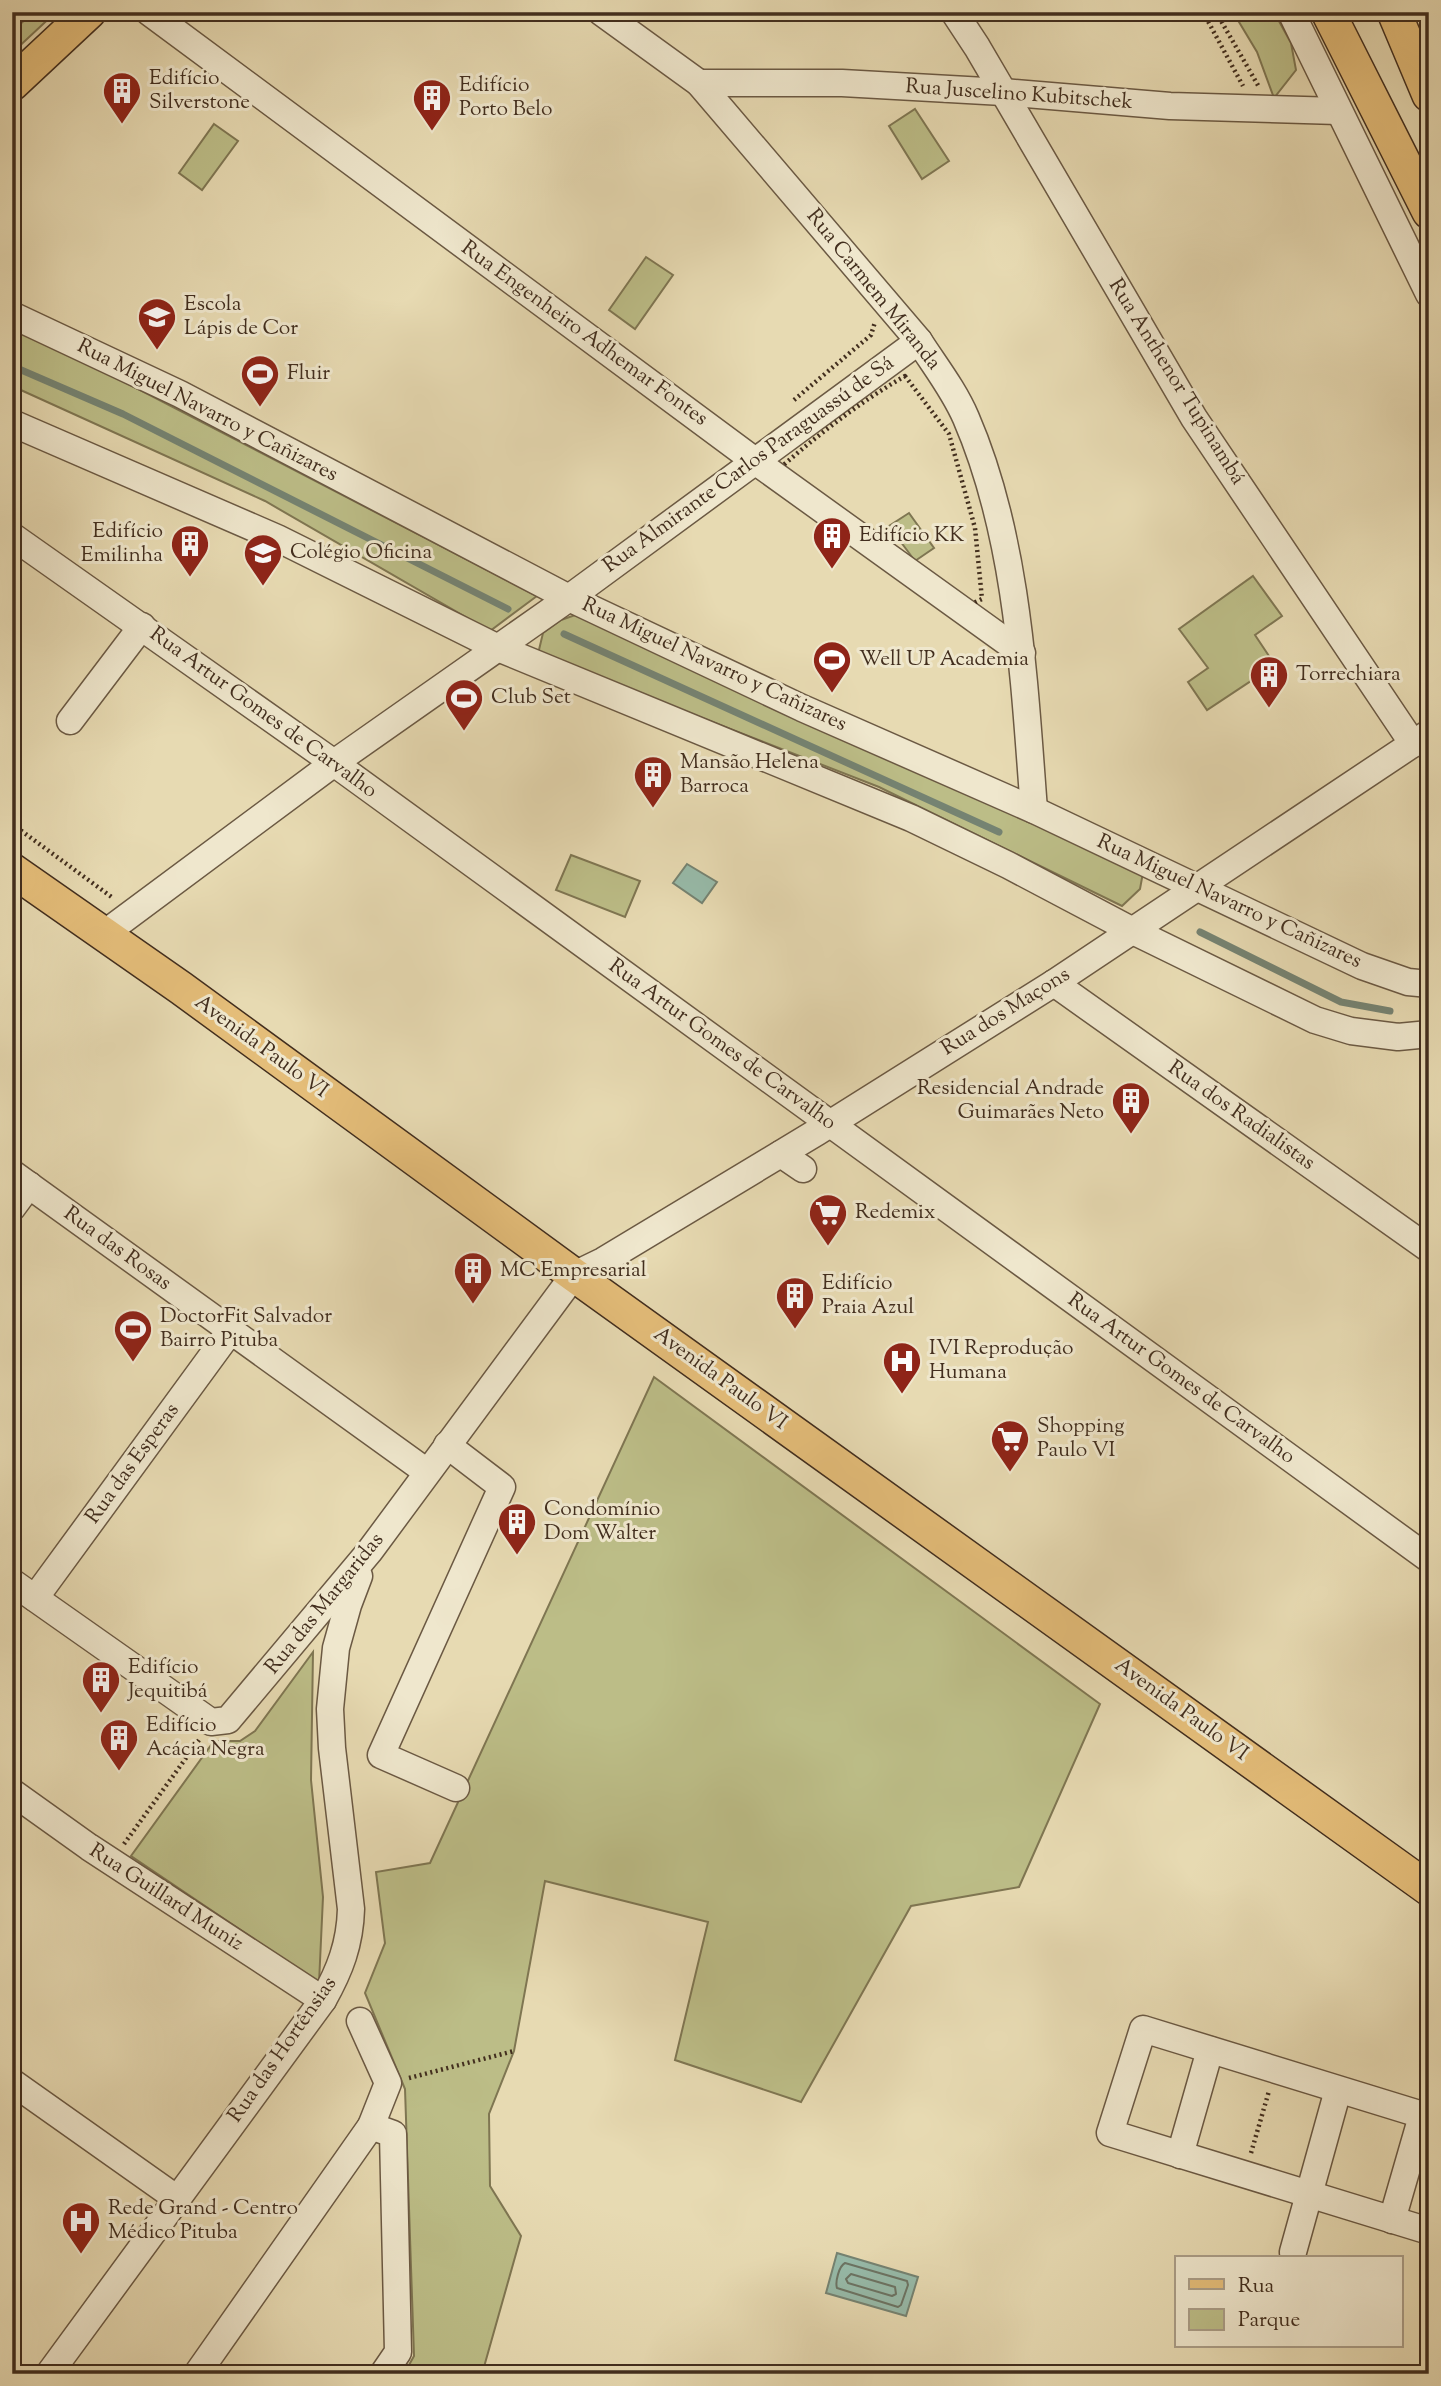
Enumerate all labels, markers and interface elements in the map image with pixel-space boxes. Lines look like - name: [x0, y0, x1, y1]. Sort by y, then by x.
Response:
- place label: Edifício Silverstone: [149, 64, 250, 118]
- building icon: Edifício Silverstone: [101, 70, 143, 125]
- place label: Edifício Porto Belo: [459, 71, 553, 125]
- street label: Rua Juscelino Kubitschek: [904, 72, 1134, 118]
- building icon: Edifício Porto Belo: [411, 77, 453, 132]
- street label: Rua Carmem Miranda: [798, 203, 948, 377]
- street label: Rua Engenheiro Adhemar Fontes: [454, 234, 714, 434]
- street label: Rua Anthenor Tupinambá: [1100, 273, 1252, 491]
- place label: Escola Lápis de Cor: [184, 290, 298, 344]
- school or university icon: Escola Lápis de Cor: [136, 296, 178, 351]
- street label: Rua Miguel Navarro y Cañizares: [71, 332, 343, 490]
- street label: Rua Almirante Carlos Paraguassú de Sá: [597, 349, 901, 581]
- sports icon: Fluir: [239, 353, 281, 408]
- place label: Fluir: [287, 359, 330, 389]
- building icon: Edifício KK: [811, 515, 853, 570]
- place label: Edifício Emilinha: [81, 517, 163, 571]
- place label: Edifício KK: [859, 521, 964, 551]
- building icon: Edifício Emilinha: [169, 523, 211, 578]
- school or university icon: Colégio Oficina: [242, 532, 284, 587]
- place label: Colégio Oficina: [290, 538, 432, 568]
- street label: Rua Miguel Navarro y Cañizares: [577, 590, 851, 740]
- street label: Rua Artur Gomes de Carvalho: [143, 620, 383, 806]
- sports icon: Well UP Academia: [811, 639, 853, 694]
- place label: Well UP Academia: [859, 645, 1029, 675]
- building icon: Torrechiara: [1248, 654, 1290, 709]
- place label: Torrechiara: [1296, 660, 1401, 690]
- sports icon: Club Set: [443, 677, 485, 732]
- place label: Club Set: [491, 683, 571, 713]
- place label: Mansão Helena Barroca: [680, 748, 819, 802]
- building icon: Mansão Helena Barroca: [632, 754, 674, 809]
- street label: Rua Miguel Navarro y Cañizares: [1092, 827, 1366, 977]
- street label: Rua Artur Gomes de Carvalho: [602, 952, 842, 1138]
- street label: Rua dos Maçons: [936, 960, 1076, 1064]
- street label: Avenida Paulo VI: [188, 988, 334, 1106]
- street label: Rua dos Radialistas: [1161, 1054, 1321, 1178]
- place label: Residencial Andrade Guimarães Neto: [917, 1074, 1104, 1128]
- building icon: Residencial Andrade Guimarães Neto: [1110, 1080, 1152, 1135]
- supermarket icon: Redemix: [807, 1192, 849, 1247]
- place label: Redemix: [855, 1198, 936, 1228]
- street label: Rua das Rosas: [57, 1199, 177, 1299]
- building icon: MC Empresarial: [452, 1250, 494, 1305]
- place label: MC Empresarial: [500, 1256, 647, 1286]
- place label: Edifício Praia Azul: [822, 1269, 914, 1323]
- building icon: Edifício Praia Azul: [774, 1275, 816, 1330]
- street label: Rua Artur Gomes de Carvalho: [1061, 1286, 1301, 1472]
- place label: DoctorFit Salvador Bairro Pituba: [160, 1302, 332, 1356]
- sports icon: DoctorFit Salvador Bairro Pituba: [112, 1308, 154, 1363]
- street label: Avenida Paulo VI: [647, 1320, 793, 1438]
- place label: IVI Reprodução Humana: [929, 1334, 1073, 1388]
- hospital icon: IVI Reprodução Humana: [881, 1340, 923, 1395]
- street label: Rua das Esperas: [79, 1397, 187, 1531]
- place label: Shopping Paulo VI: [1037, 1412, 1124, 1466]
- supermarket icon: Shopping Paulo VI: [989, 1418, 1031, 1473]
- place label: Condomínio Dom Walter: [544, 1495, 660, 1549]
- building icon: Condomínio Dom Walter: [496, 1501, 538, 1556]
- street label: Rua das Margaridas: [258, 1527, 392, 1681]
- street label: Avenida Paulo VI: [1108, 1651, 1254, 1769]
- place label: Edifício Jequitibá: [127, 1653, 208, 1707]
- building icon: Edifício Jequitibá: [80, 1659, 122, 1714]
- place label: Edifício Acácia Negra: [146, 1711, 265, 1765]
- building icon: Edifício Acácia Negra: [98, 1717, 140, 1772]
- street label: Rua Guillard Muniz: [83, 1837, 249, 1959]
- street label: Rua das Hortênsias: [221, 1971, 345, 2129]
- place label: Rede Grand - Centro Médico Pituba: [108, 2194, 298, 2248]
- hospital icon: Rede Grand - Centro Médico Pituba: [60, 2200, 102, 2255]
- legend: [1175, 2256, 1402, 2348]
- text: Rua: [1238, 2272, 1275, 2302]
- text: Parque: [1238, 2306, 1300, 2336]

